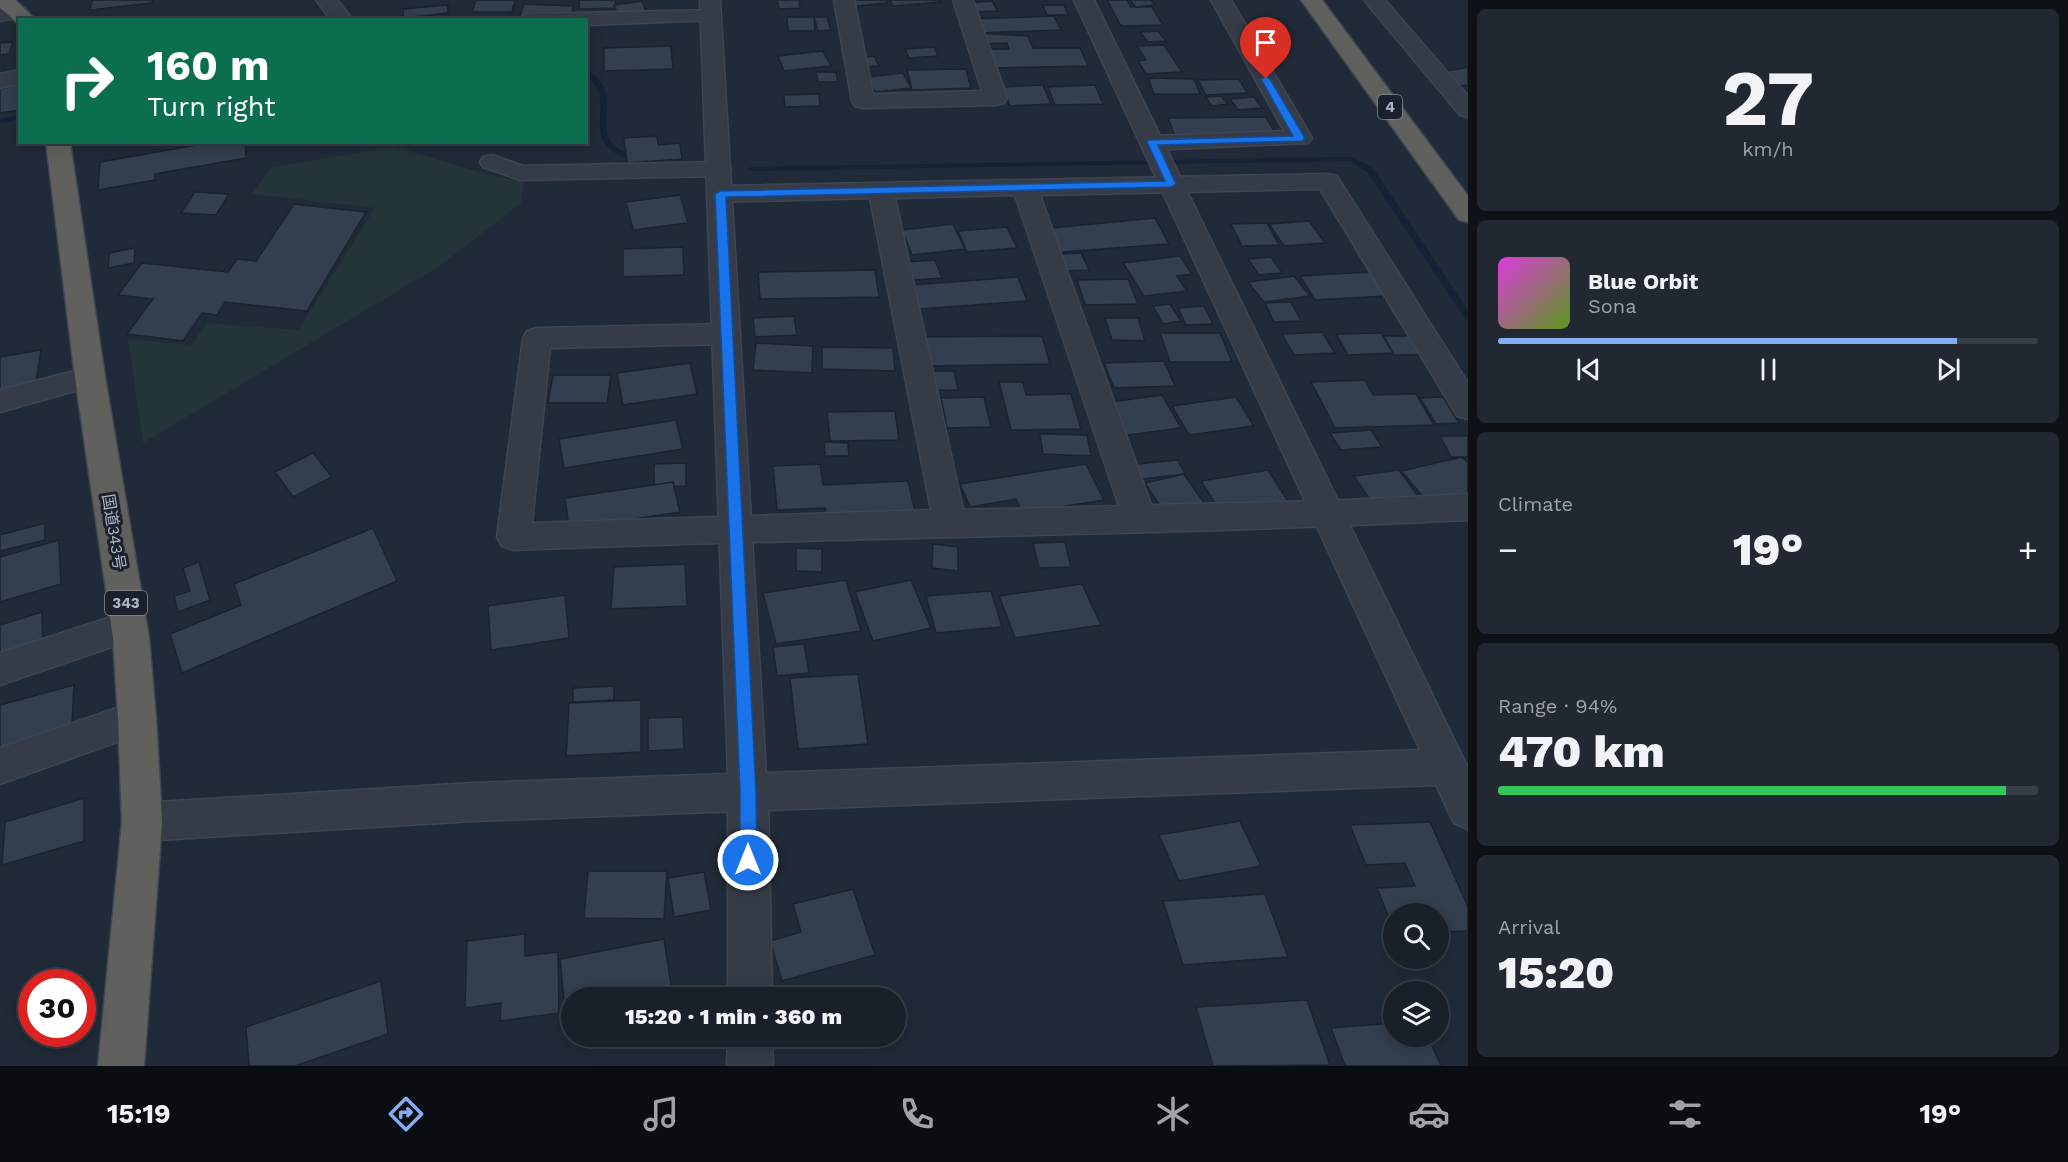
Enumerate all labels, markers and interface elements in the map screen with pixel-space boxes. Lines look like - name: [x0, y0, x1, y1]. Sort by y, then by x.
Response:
- pin: [1240, 17, 1291, 79]
- icon: arrive: [1249, 26, 1282, 59]
- text: 160 m: [147, 41, 270, 90]
- icon: right: [48, 42, 126, 120]
- text: 27: [1722, 52, 1814, 144]
- text: Turn right: [147, 91, 276, 123]
- road number: 4: [1378, 95, 1402, 119]
- text: km/h: [1742, 137, 1794, 161]
- text: Blue Orbit: [1588, 269, 1698, 294]
- text: Sona: [1588, 294, 1637, 318]
- icon: previous: [1572, 353, 1605, 386]
- icon: pause: [1752, 353, 1785, 386]
- icon: next: [1932, 353, 1965, 386]
- text: Climate: [1498, 492, 1573, 516]
- street label: 国道343号: [99, 493, 129, 571]
- text: 19°: [1733, 523, 1803, 576]
- text: −: [1498, 530, 1518, 569]
- text: +: [2018, 530, 2038, 569]
- road number: 343: [105, 591, 147, 615]
- text: Range · 94%: [1498, 694, 1617, 718]
- text: 470 km: [1498, 725, 1665, 778]
- position arrow: [716, 828, 780, 892]
- map controls: [1383, 903, 1449, 1047]
- button: search: [1383, 903, 1449, 969]
- text: Arrival: [1498, 915, 1560, 939]
- text: 15:20: [1498, 946, 1614, 999]
- speed limit sign: 30: [18, 969, 96, 1047]
- button: layers: [1383, 981, 1449, 1047]
- text: 15:20 · 1 min · 360 m: [625, 1004, 842, 1029]
- icon: directions: [385, 1093, 427, 1135]
- icon: music: [640, 1093, 682, 1135]
- icon: phone: [896, 1093, 938, 1135]
- icon: climate: [1152, 1093, 1194, 1135]
- icon: car: [1408, 1093, 1450, 1135]
- icon: filters: [1664, 1093, 1706, 1135]
- text: 15:19: [107, 1098, 171, 1130]
- text: 19°: [1919, 1098, 1961, 1130]

